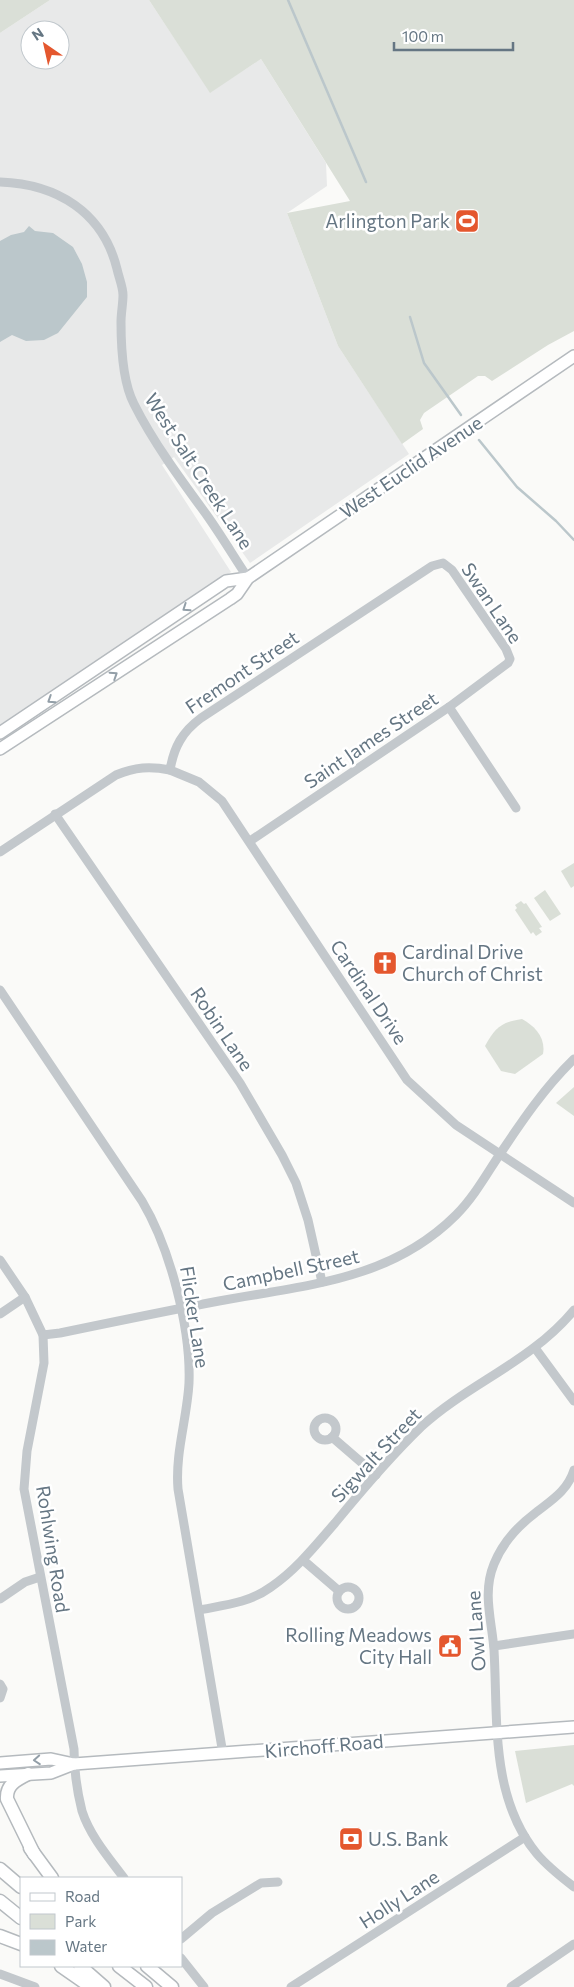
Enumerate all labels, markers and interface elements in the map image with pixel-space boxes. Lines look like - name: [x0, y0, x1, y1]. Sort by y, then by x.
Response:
- north arrow: [20, 20, 70, 70]
- scale bar: [394, 20, 513, 52]
- text: N: [28, 24, 47, 44]
- text: 100 m: [402, 27, 444, 45]
- sports icon: Arlington Park: [454, 208, 480, 234]
- place label: Arlington Park: [325, 209, 450, 232]
- street label: West Salt Creek Lane: [140, 388, 258, 553]
- street label: West Euclid Avenue: [335, 410, 486, 523]
- street label: Swan Lane: [457, 558, 528, 647]
- one-way arrow: [182, 602, 191, 612]
- street label: Fremont Street: [181, 625, 303, 718]
- one-way arrow: [109, 671, 118, 681]
- street label: Saint James Street: [299, 686, 442, 793]
- one-way arrow: [48, 694, 57, 703]
- street label: Cardinal Drive: [326, 935, 413, 1048]
- place label: Cardinal Drive Church of Christ: [402, 940, 543, 985]
- church icon: Cardinal Drive Church of Christ: [372, 950, 398, 976]
- street label: Robin Lane: [186, 983, 259, 1075]
- street label: Campbell Street: [221, 1244, 361, 1295]
- street label: Flicker Lane: [176, 1264, 215, 1370]
- street label: Sigwalt Street: [326, 1402, 426, 1507]
- street label: Rohlwing Road: [32, 1484, 75, 1614]
- street label: Owl Lane: [461, 1590, 490, 1672]
- place label: Rolling Meadows City Hall: [285, 1623, 432, 1668]
- public building icon: Rolling Meadows City Hall: [437, 1633, 463, 1659]
- street label: Kirchoff Road: [264, 1729, 384, 1762]
- one-way arrow: [33, 1754, 41, 1765]
- bank icon: U.S. Bank: [338, 1826, 364, 1852]
- place label: U.S. Bank: [368, 1827, 449, 1850]
- street label: Holly Lane: [355, 1864, 443, 1933]
- legend: [20, 1877, 182, 1967]
- text: Road: [65, 1887, 100, 1905]
- text: Park: [65, 1912, 96, 1930]
- text: Water: [65, 1937, 107, 1955]

